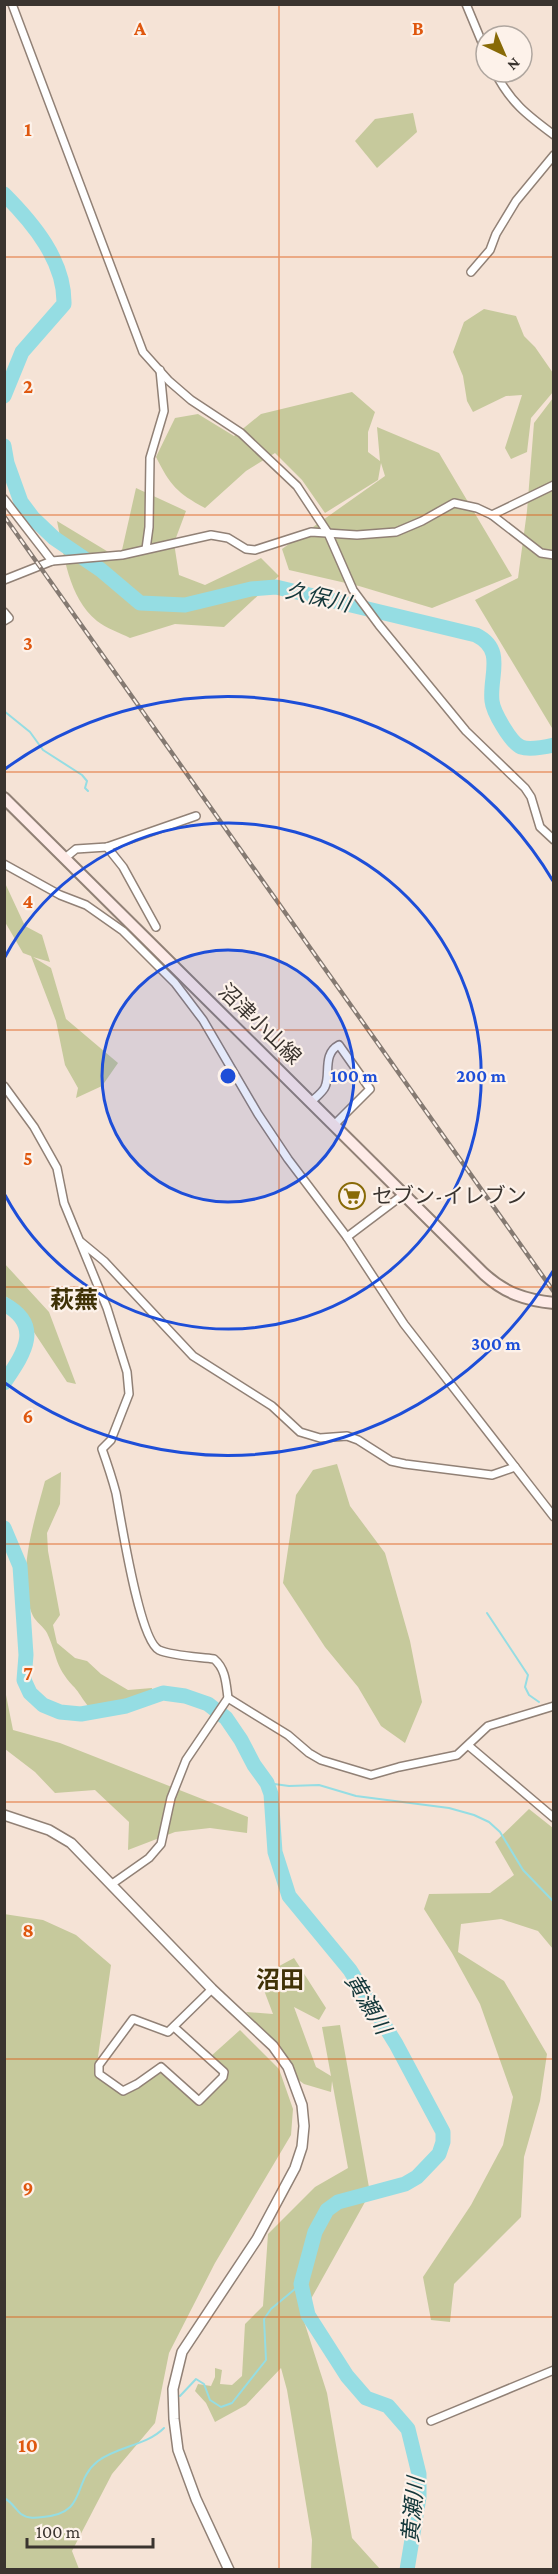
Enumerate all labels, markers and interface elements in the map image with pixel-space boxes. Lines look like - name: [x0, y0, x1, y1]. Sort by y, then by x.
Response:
- text: A: [133, 17, 147, 39]
- text: B: [412, 17, 424, 39]
- north arrow: [474, 24, 534, 84]
- text: N: [504, 55, 524, 74]
- text: 1: [24, 118, 32, 140]
- text: 2: [23, 375, 33, 397]
- water label: 久保川: [283, 577, 355, 617]
- text: 3: [23, 632, 33, 654]
- text: 4: [23, 890, 34, 912]
- street label: 沼津小山線: [214, 979, 306, 1069]
- centre of rings: [218, 1066, 238, 1086]
- text: 100 m: [330, 1066, 378, 1086]
- text: 200 m: [456, 1066, 507, 1086]
- text: 5: [23, 1147, 33, 1169]
- supermarket icon: セブン-イレブン: [337, 1181, 367, 1211]
- place label: セブン-イレブン: [372, 1184, 527, 1208]
- district label: 萩蕪: [50, 1286, 98, 1313]
- text: 300 m: [471, 1334, 521, 1354]
- text: 6: [23, 1405, 33, 1427]
- text: 7: [23, 1662, 33, 1684]
- text: 8: [22, 1919, 34, 1941]
- district label: 沼田: [256, 1966, 304, 1993]
- water label: 黄瀬川: [340, 1969, 397, 2040]
- text: 9: [23, 2177, 33, 2199]
- text: 10: [18, 2434, 38, 2456]
- water label: 黄瀬川: [398, 2474, 429, 2544]
- scale bar: [27, 2511, 153, 2549]
- text: 100 m: [36, 2522, 81, 2542]

